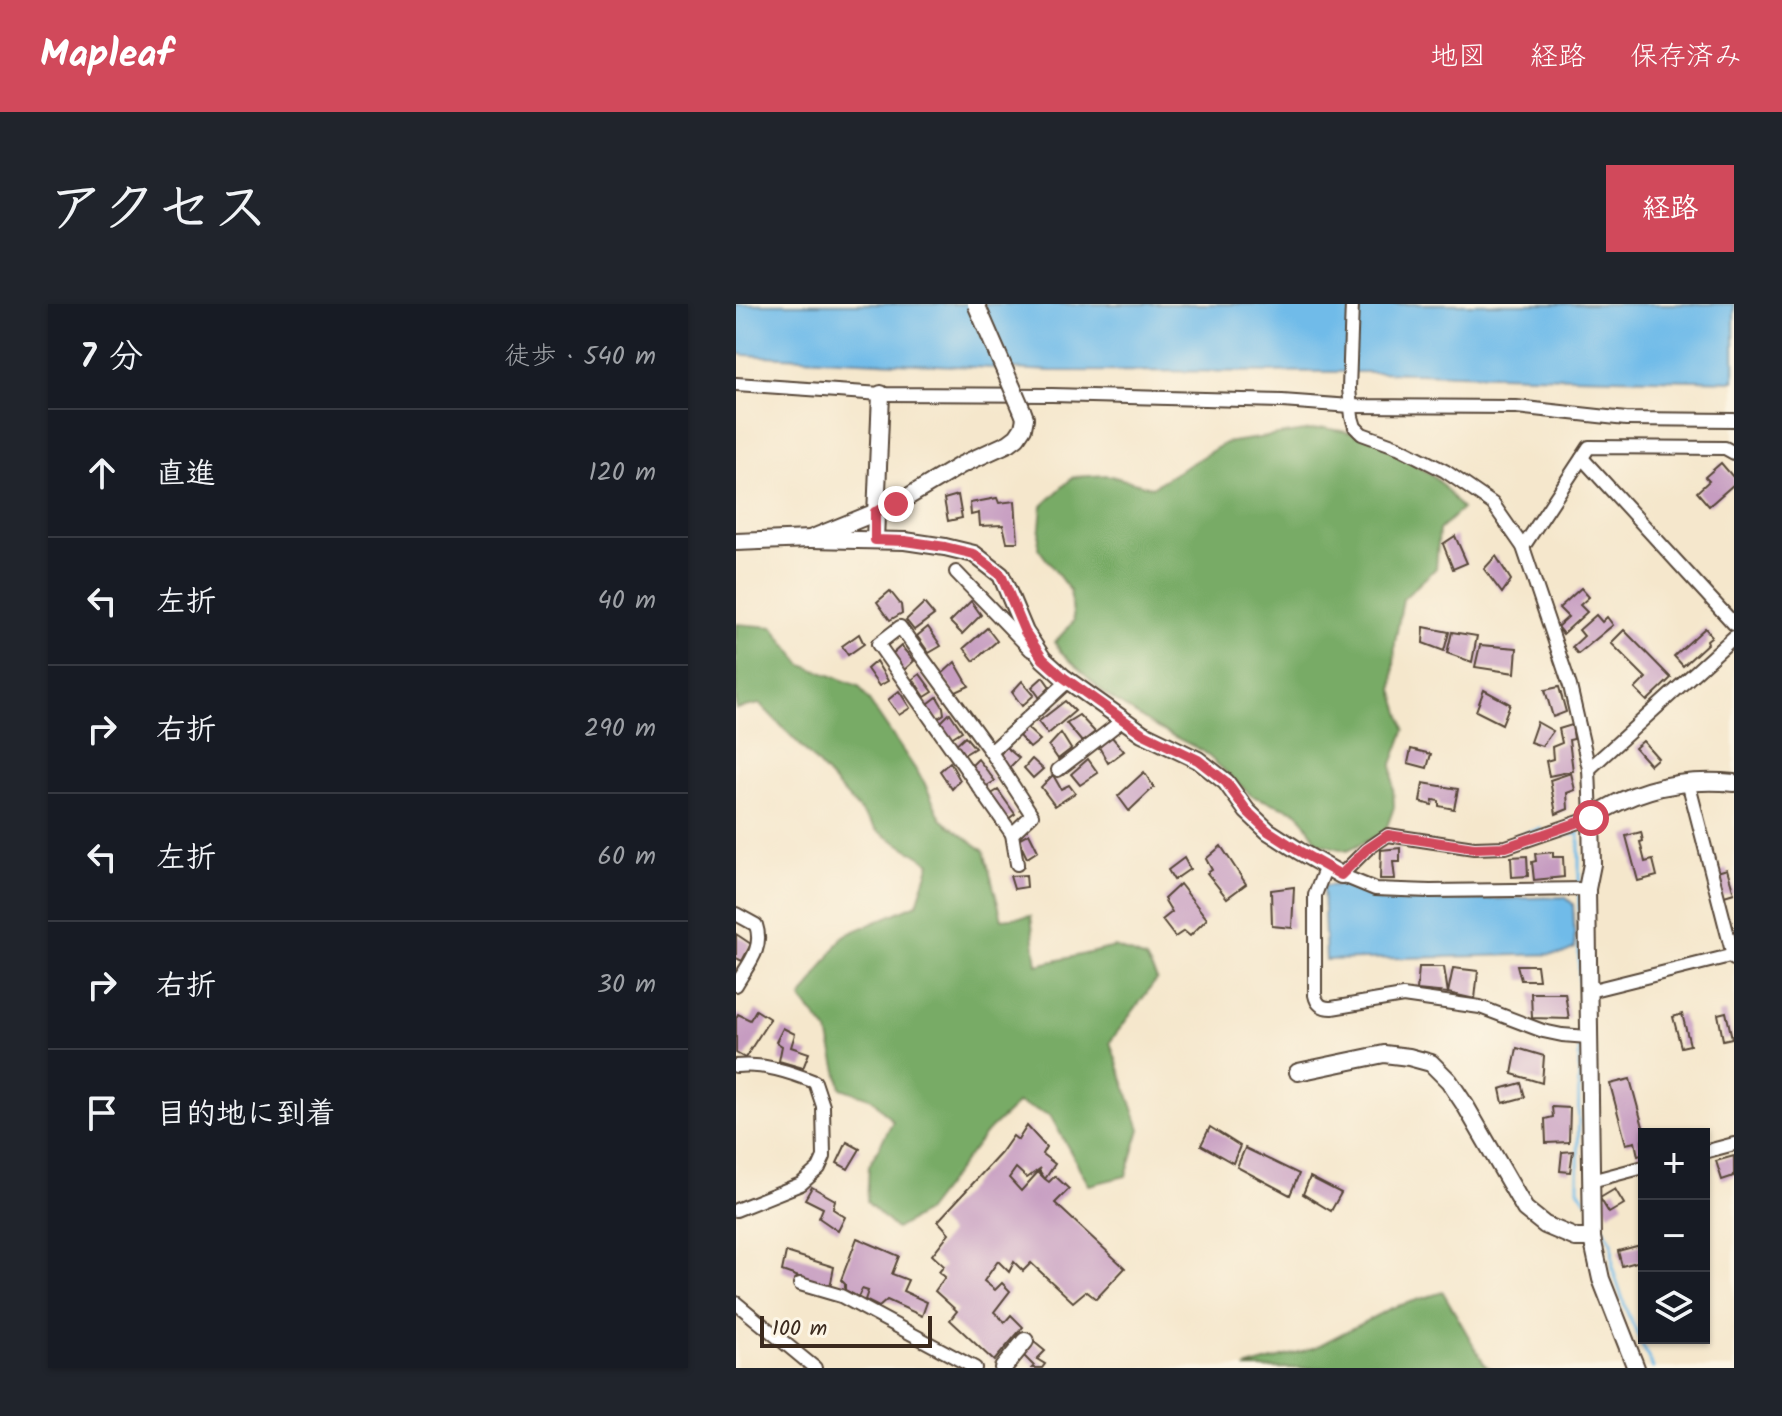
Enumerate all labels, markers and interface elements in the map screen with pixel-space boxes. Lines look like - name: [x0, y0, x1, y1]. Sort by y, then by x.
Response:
- text: Mapleaf: [40, 26, 173, 86]
- text: 地図: [1430, 35, 1486, 80]
- text: 経路: [1530, 35, 1586, 80]
- text: 保存済み: [1630, 35, 1742, 80]
- button: 経路: [1606, 165, 1734, 252]
- text: アクセス: [48, 166, 269, 256]
- text: 7 分: [80, 331, 143, 385]
- text: 徒歩 · 540 m: [505, 336, 656, 378]
- icon: ahead: [80, 451, 124, 495]
- text: 直進: [156, 451, 216, 499]
- text: 120 m: [589, 452, 656, 494]
- route end: [878, 486, 914, 522]
- icon: left: [80, 579, 124, 623]
- text: 左折: [156, 579, 216, 627]
- text: 40 m: [598, 580, 656, 622]
- icon: right: [80, 707, 124, 751]
- text: 右折: [156, 707, 216, 755]
- text: 290 m: [584, 708, 656, 750]
- route start: [1573, 800, 1609, 836]
- icon: left: [80, 835, 124, 879]
- text: 左折: [156, 835, 216, 883]
- text: 60 m: [597, 836, 656, 878]
- icon: right: [80, 963, 124, 1007]
- text: 右折: [156, 963, 216, 1011]
- text: 30 m: [597, 964, 656, 1006]
- icon: arrive: [80, 1091, 124, 1135]
- text: 目的地に到着: [156, 1091, 336, 1139]
- map controls: [1638, 1128, 1710, 1344]
- button: +: [1638, 1128, 1710, 1200]
- button: −: [1638, 1200, 1710, 1272]
- button: layers: [1638, 1272, 1710, 1344]
- scale bar: [760, 1312, 932, 1348]
- text: 100 m: [772, 1312, 827, 1347]

